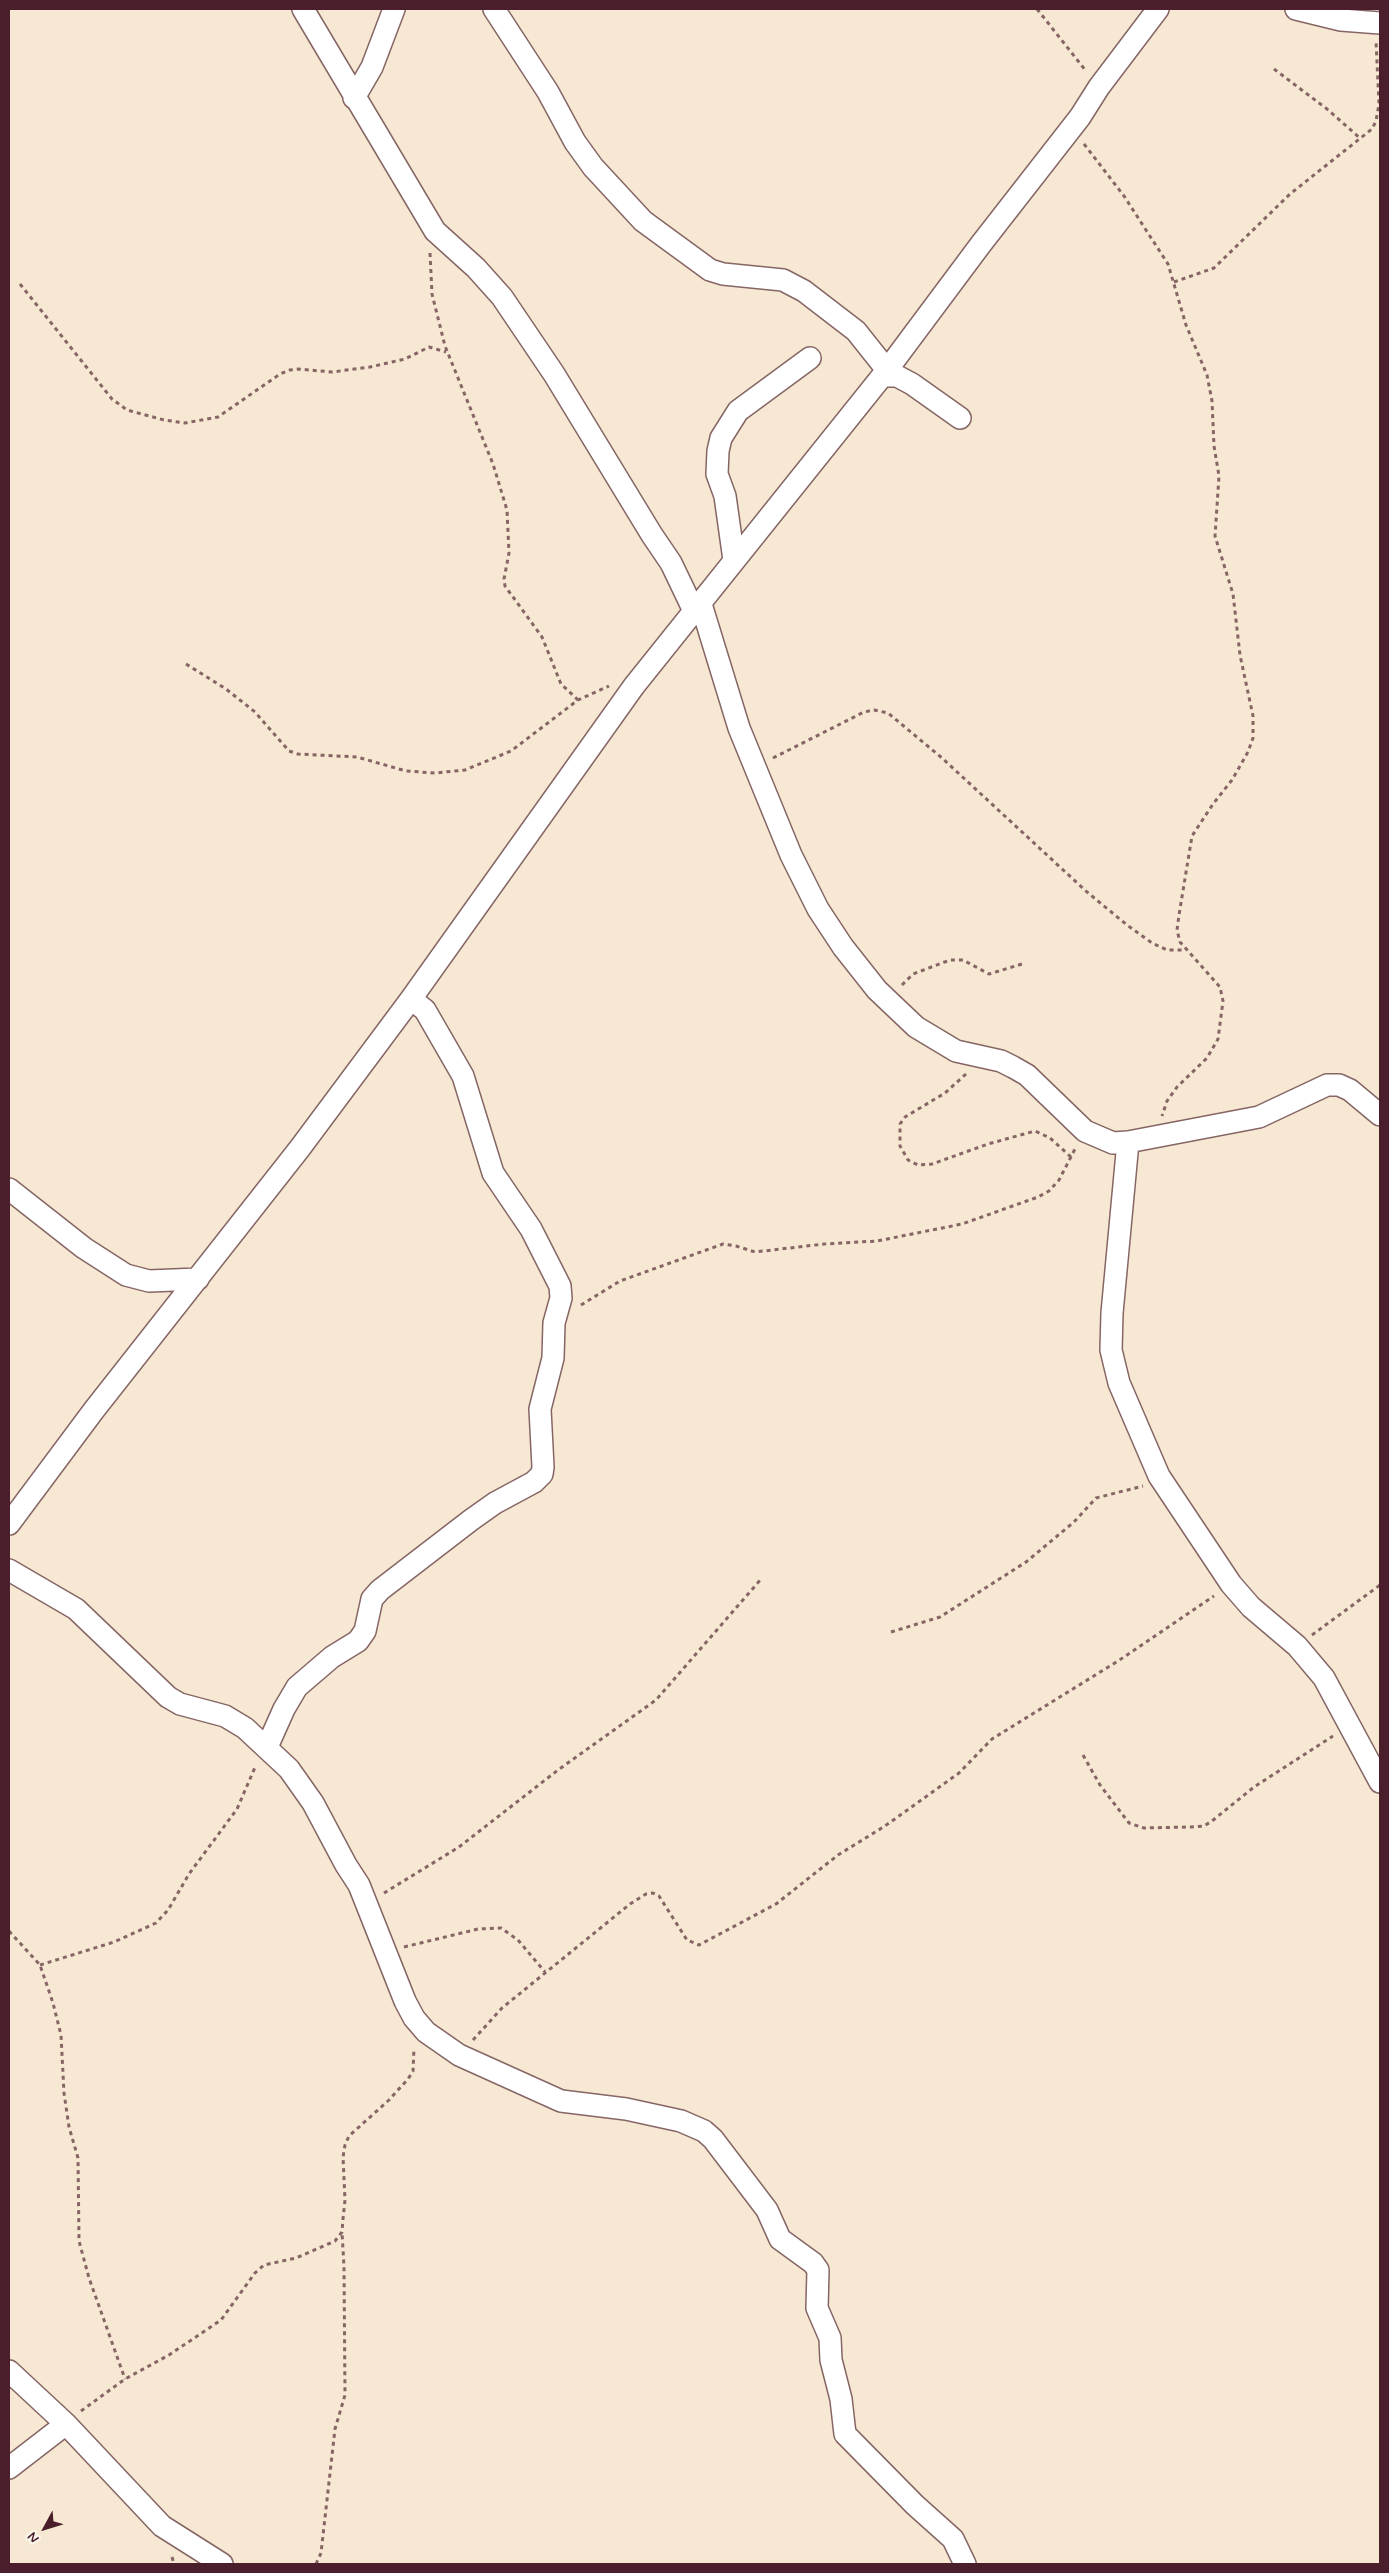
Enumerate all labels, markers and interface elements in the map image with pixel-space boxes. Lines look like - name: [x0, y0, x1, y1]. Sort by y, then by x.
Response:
- north arrow: [20, 2503, 70, 2553]
- text: N: [23, 2528, 43, 2547]

